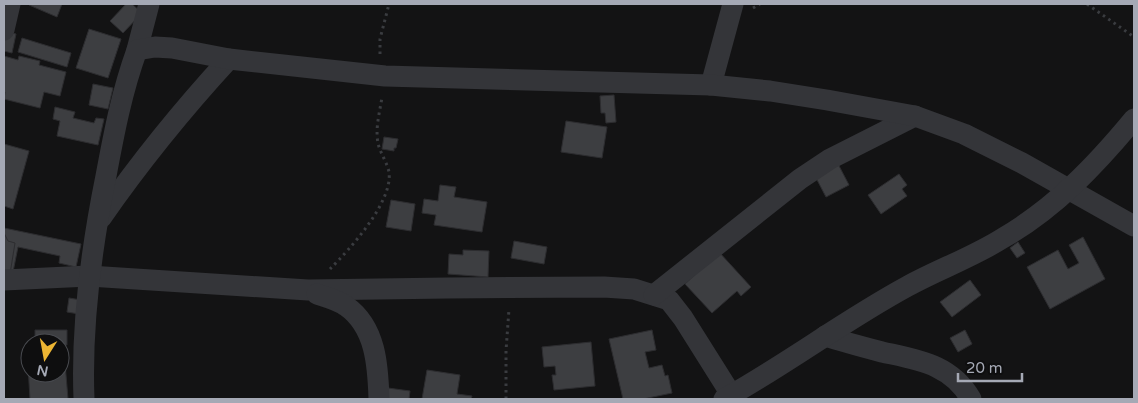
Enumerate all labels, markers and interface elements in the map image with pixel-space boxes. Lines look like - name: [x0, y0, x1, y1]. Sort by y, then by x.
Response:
- north arrow: [20, 333, 70, 383]
- scale bar: [958, 350, 1022, 382]
- text: 20 m: [966, 359, 1003, 377]
- text: N: [35, 361, 50, 380]

